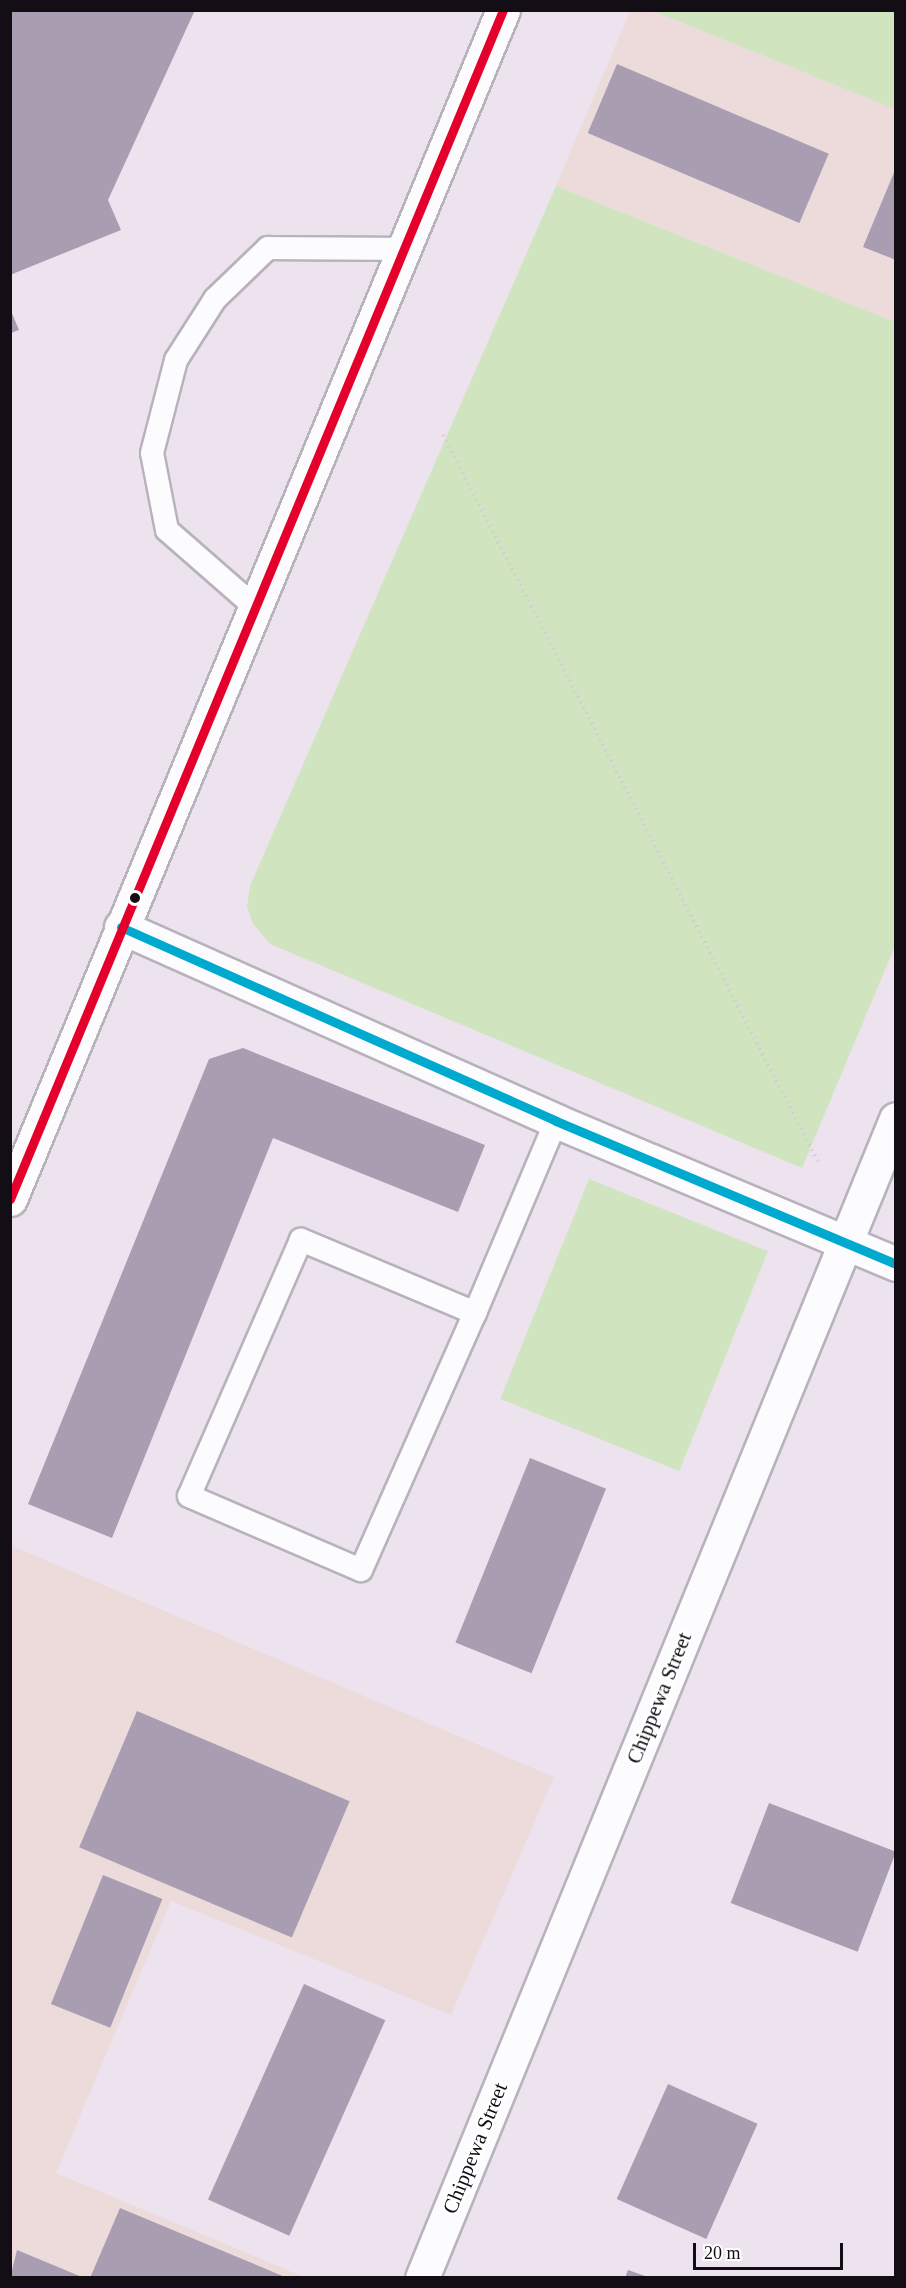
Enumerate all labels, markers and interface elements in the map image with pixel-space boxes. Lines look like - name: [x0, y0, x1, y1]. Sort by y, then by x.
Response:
- unlabelled marker: [129, 892, 141, 904]
- street label: Chippewa Street: [621, 1629, 697, 1767]
- street label: Chippewa Street: [437, 2079, 513, 2217]
- scale bar: [696, 2231, 846, 2269]
- text: 20 m: [704, 2243, 741, 2263]

